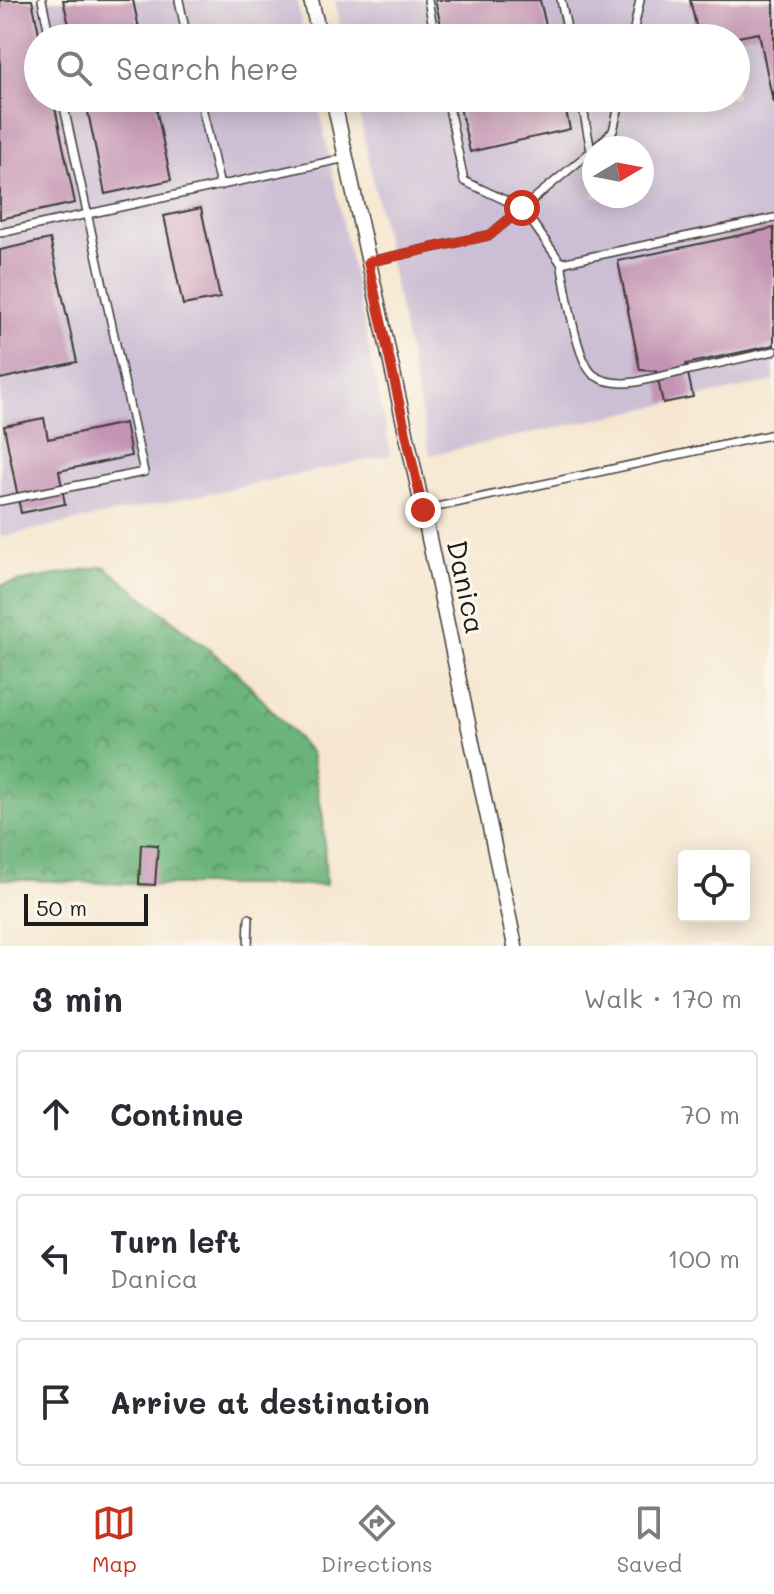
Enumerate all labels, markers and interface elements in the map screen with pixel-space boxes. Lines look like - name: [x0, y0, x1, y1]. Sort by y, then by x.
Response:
- search box: [24, 24, 750, 112]
- icon: search: [52, 46, 96, 90]
- text: Search here: [116, 48, 299, 88]
- north arrow: [582, 136, 654, 208]
- route start: [504, 190, 540, 226]
- route end: [405, 492, 441, 528]
- street label: Danica: [440, 537, 494, 637]
- map controls: [678, 850, 750, 922]
- button: locate: [678, 850, 750, 922]
- scale bar: [24, 890, 148, 926]
- text: 50 m: [36, 893, 87, 922]
- text: 3 min: [32, 976, 123, 1021]
- text: Walk · 170 m: [584, 981, 742, 1015]
- icon: ahead: [34, 1092, 78, 1136]
- text: Continue: [110, 1094, 243, 1134]
- text: 70 m: [680, 1097, 740, 1131]
- text: Turn left: [110, 1221, 241, 1261]
- icon: left: [34, 1236, 78, 1280]
- text: 100 m: [667, 1241, 740, 1275]
- text: Danica: [110, 1261, 198, 1295]
- icon: arrive: [34, 1380, 78, 1424]
- text: Arrive at destination: [110, 1382, 430, 1422]
- tab: Map: [92, 1501, 137, 1578]
- tab: Directions: [321, 1501, 433, 1578]
- tab: Saved: [617, 1501, 682, 1578]

